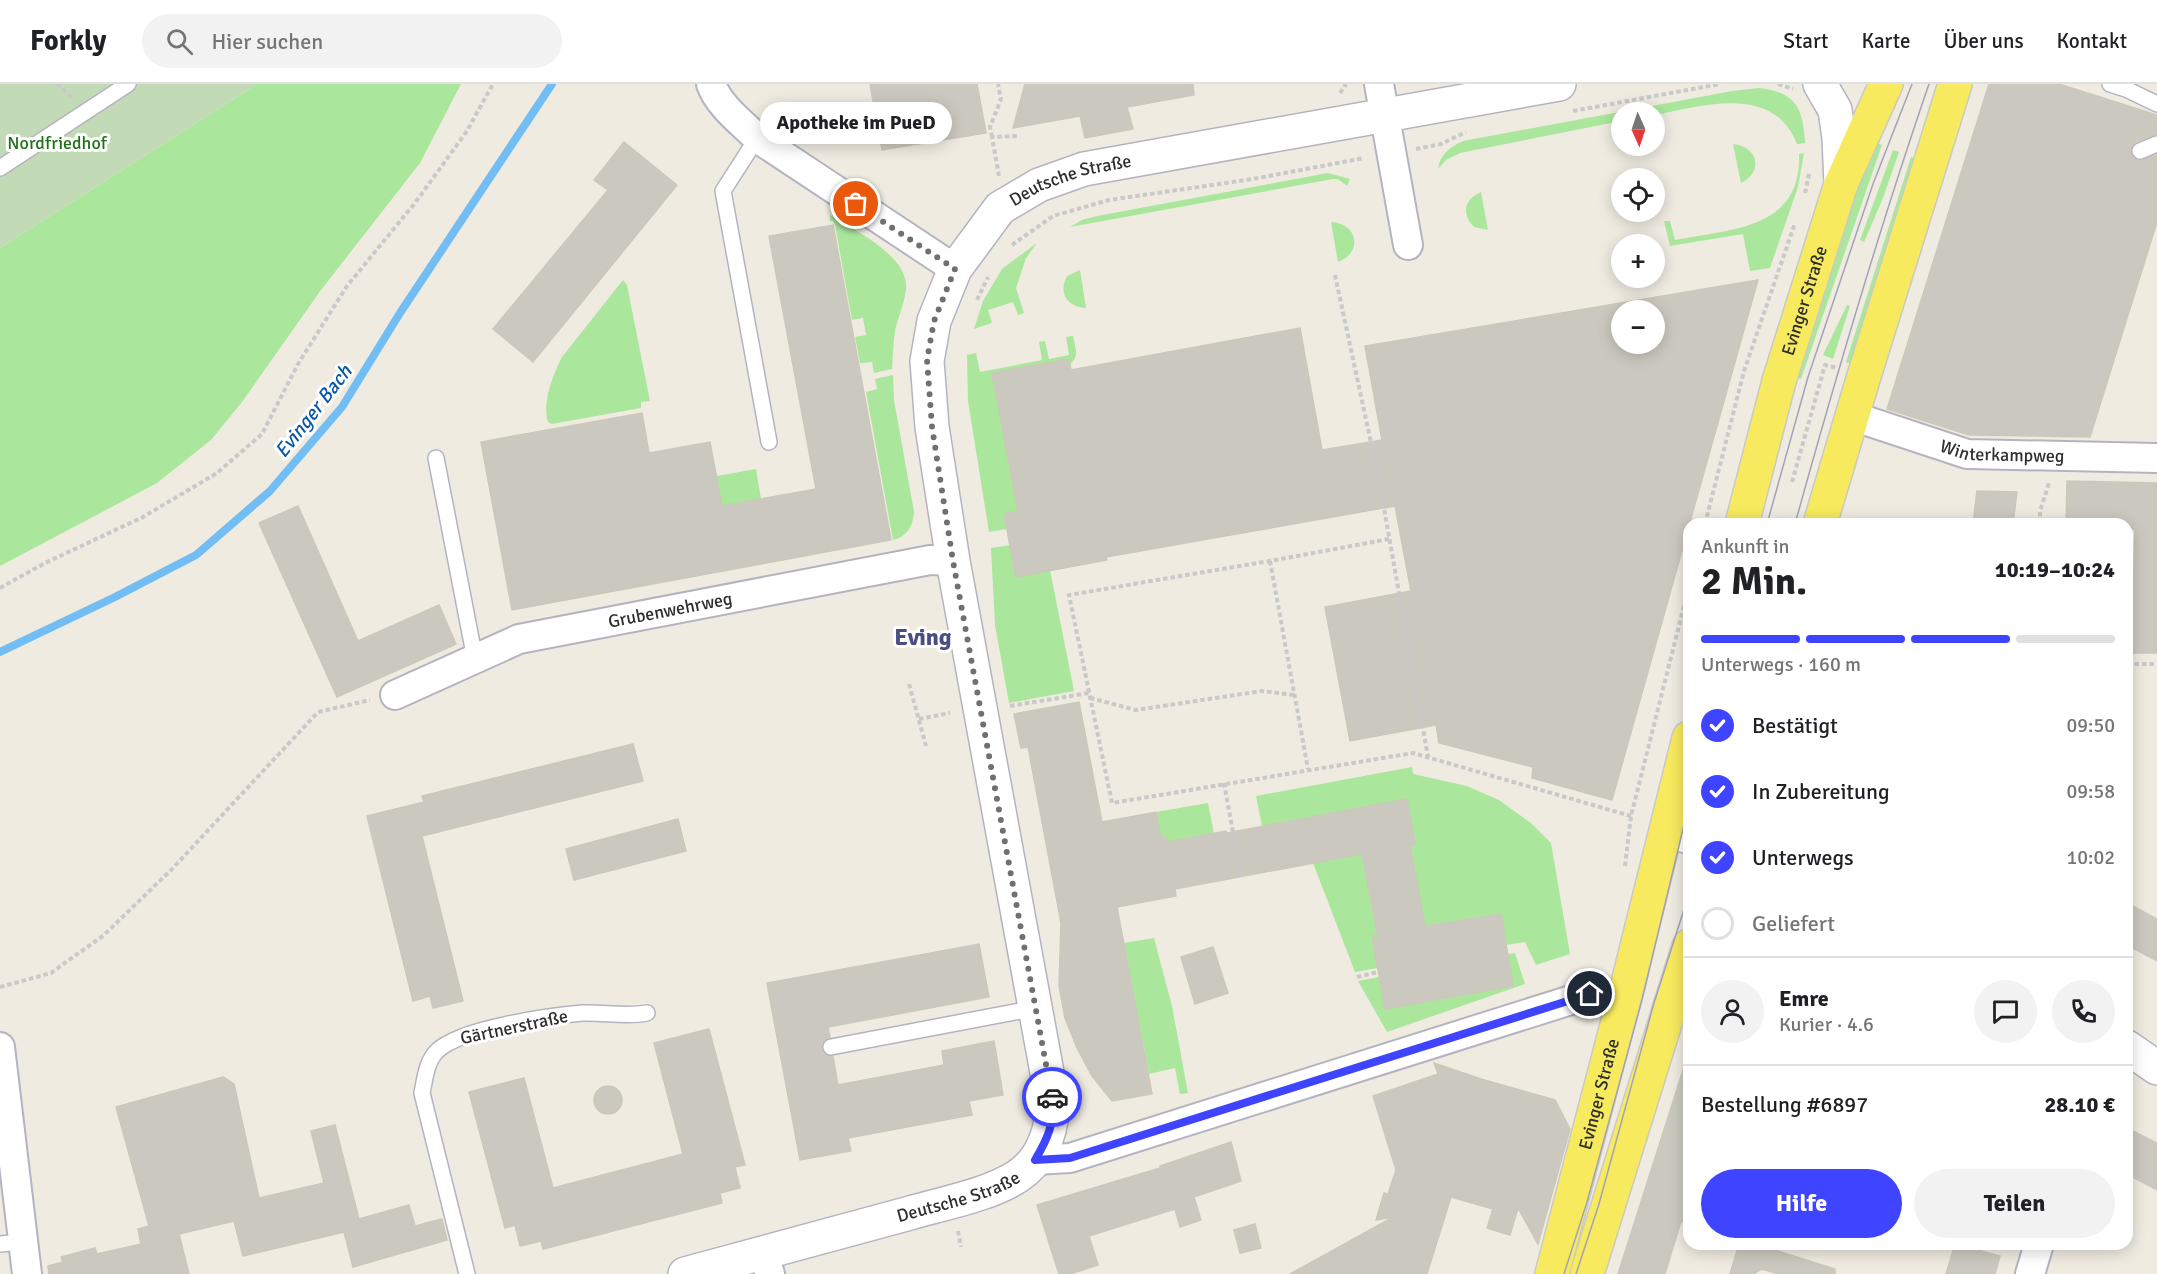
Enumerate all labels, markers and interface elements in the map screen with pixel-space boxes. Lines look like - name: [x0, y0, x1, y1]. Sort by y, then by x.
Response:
- search box: [142, 14, 562, 68]
- text: Forkly: [30, 24, 106, 58]
- icon: search: [163, 25, 196, 58]
- text: Hier suchen: [211, 28, 323, 55]
- text: Start: [1783, 28, 1828, 54]
- text: Karte: [1861, 28, 1910, 54]
- text: Über uns: [1943, 28, 2024, 54]
- text: Kontakt: [2057, 28, 2127, 54]
- callout: Apotheke im PueD: [760, 102, 952, 144]
- north arrow: [1611, 102, 1665, 156]
- map controls: [1611, 102, 1665, 354]
- text: Apotheke im PueD: [777, 110, 936, 135]
- park label: Nordfriedhof: [7, 132, 108, 154]
- street label: Deutsche Straße: [1005, 150, 1133, 211]
- button: locate: [1611, 168, 1665, 222]
- pin: [830, 178, 881, 229]
- icon: bag: [839, 187, 872, 220]
- button: +: [1611, 234, 1665, 288]
- street label: Evinger Straße: [1777, 243, 1832, 358]
- button: −: [1611, 300, 1665, 354]
- water label: Evinger Bach: [269, 359, 358, 463]
- street label: Winterkampweg: [1937, 435, 2065, 467]
- text: Ankunft in: [1701, 534, 1789, 559]
- text: 10:19–10:24: [1995, 556, 2115, 583]
- text: 2 Min.: [1701, 557, 1807, 605]
- street label: Grubenwehrweg: [606, 587, 734, 633]
- district label: Eving: [894, 622, 952, 652]
- text: Unterwegs · 160 m: [1701, 652, 1861, 677]
- icon: check: [1701, 709, 1734, 742]
- text: Bestätigt: [1752, 712, 1838, 739]
- text: 09:50: [2066, 713, 2115, 738]
- icon: check: [1701, 775, 1734, 808]
- text: In Zubereitung: [1752, 778, 1890, 805]
- text: 09:58: [2066, 779, 2115, 804]
- icon: check: [1701, 841, 1734, 874]
- text: Unterwegs: [1752, 844, 1854, 871]
- text: 10:02: [2066, 845, 2115, 870]
- text: Geliefert: [1752, 910, 1835, 937]
- pin: [1564, 968, 1615, 1019]
- icon: home: [1573, 977, 1606, 1010]
- button: person: [1701, 980, 1764, 1043]
- button: chat: [1974, 980, 2037, 1043]
- button: phone: [2052, 980, 2115, 1043]
- text: Emre: [1779, 985, 1829, 1012]
- street label: Gärtnerstraße: [458, 1005, 570, 1049]
- text: Kurier · 4.6: [1779, 1012, 1874, 1037]
- street label: Evinger Straße: [1574, 1036, 1624, 1152]
- courier: [1022, 1067, 1082, 1127]
- icon: car: [1036, 1081, 1069, 1114]
- text: Bestellung #6897: [1701, 1091, 1868, 1118]
- text: 28.10 €: [2044, 1091, 2115, 1118]
- street label: Deutsche Straße: [894, 1166, 1024, 1227]
- button: Hilfe: [1701, 1169, 1902, 1238]
- button: Teilen: [1914, 1169, 2115, 1238]

